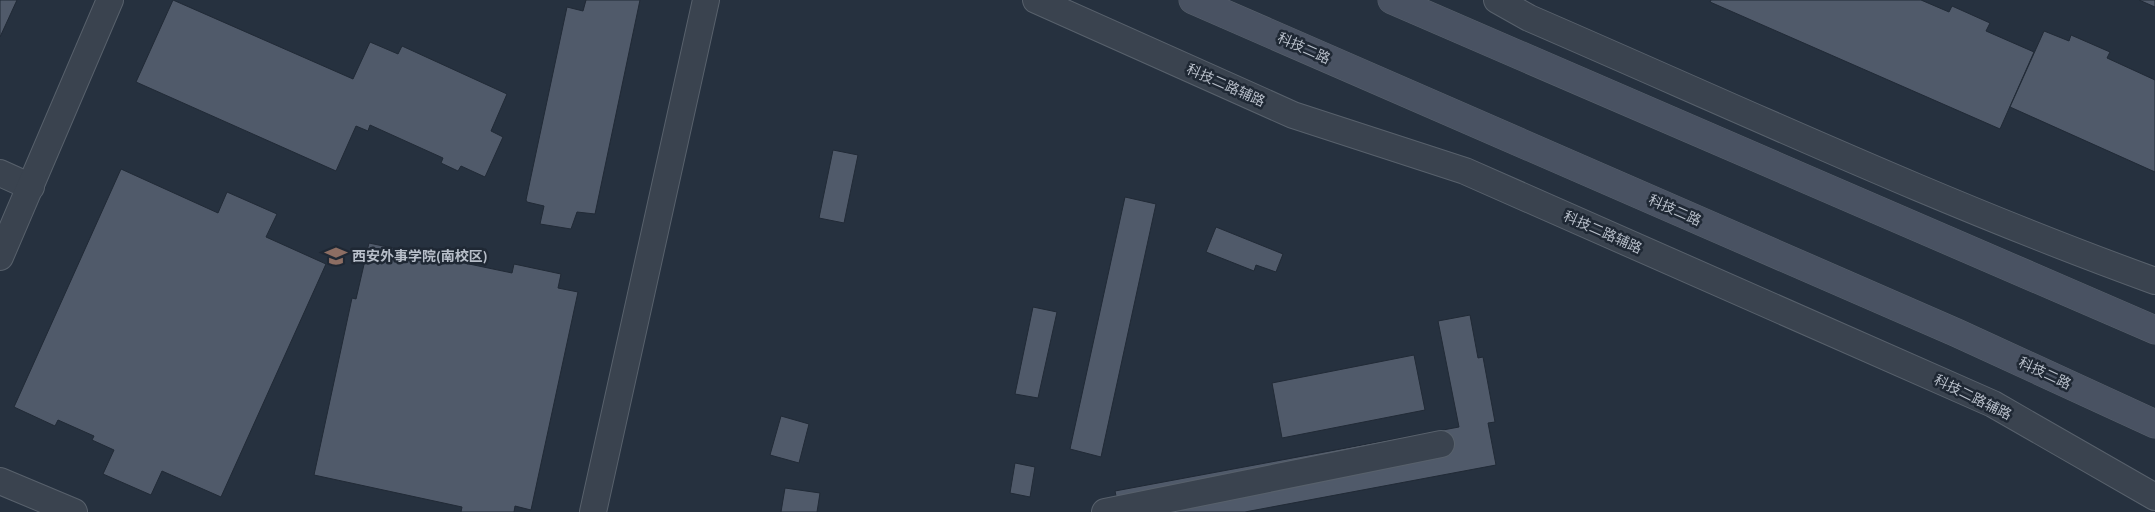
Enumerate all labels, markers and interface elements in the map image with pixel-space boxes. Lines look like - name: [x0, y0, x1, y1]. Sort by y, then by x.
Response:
- street label: 科技二路: [1274, 28, 1333, 69]
- street label: 科技二路辅路: [1183, 60, 1268, 112]
- street label: 科技二路: [1645, 190, 1704, 231]
- street label: 科技二路辅路: [1560, 207, 1645, 259]
- school or university icon: 西安外事学院(南校区): [323, 243, 349, 269]
- place label: 西安外事学院(南校区): [352, 247, 488, 267]
- street label: 科技二路: [2015, 353, 2074, 395]
- street label: 科技二路辅路: [1930, 370, 2015, 425]

